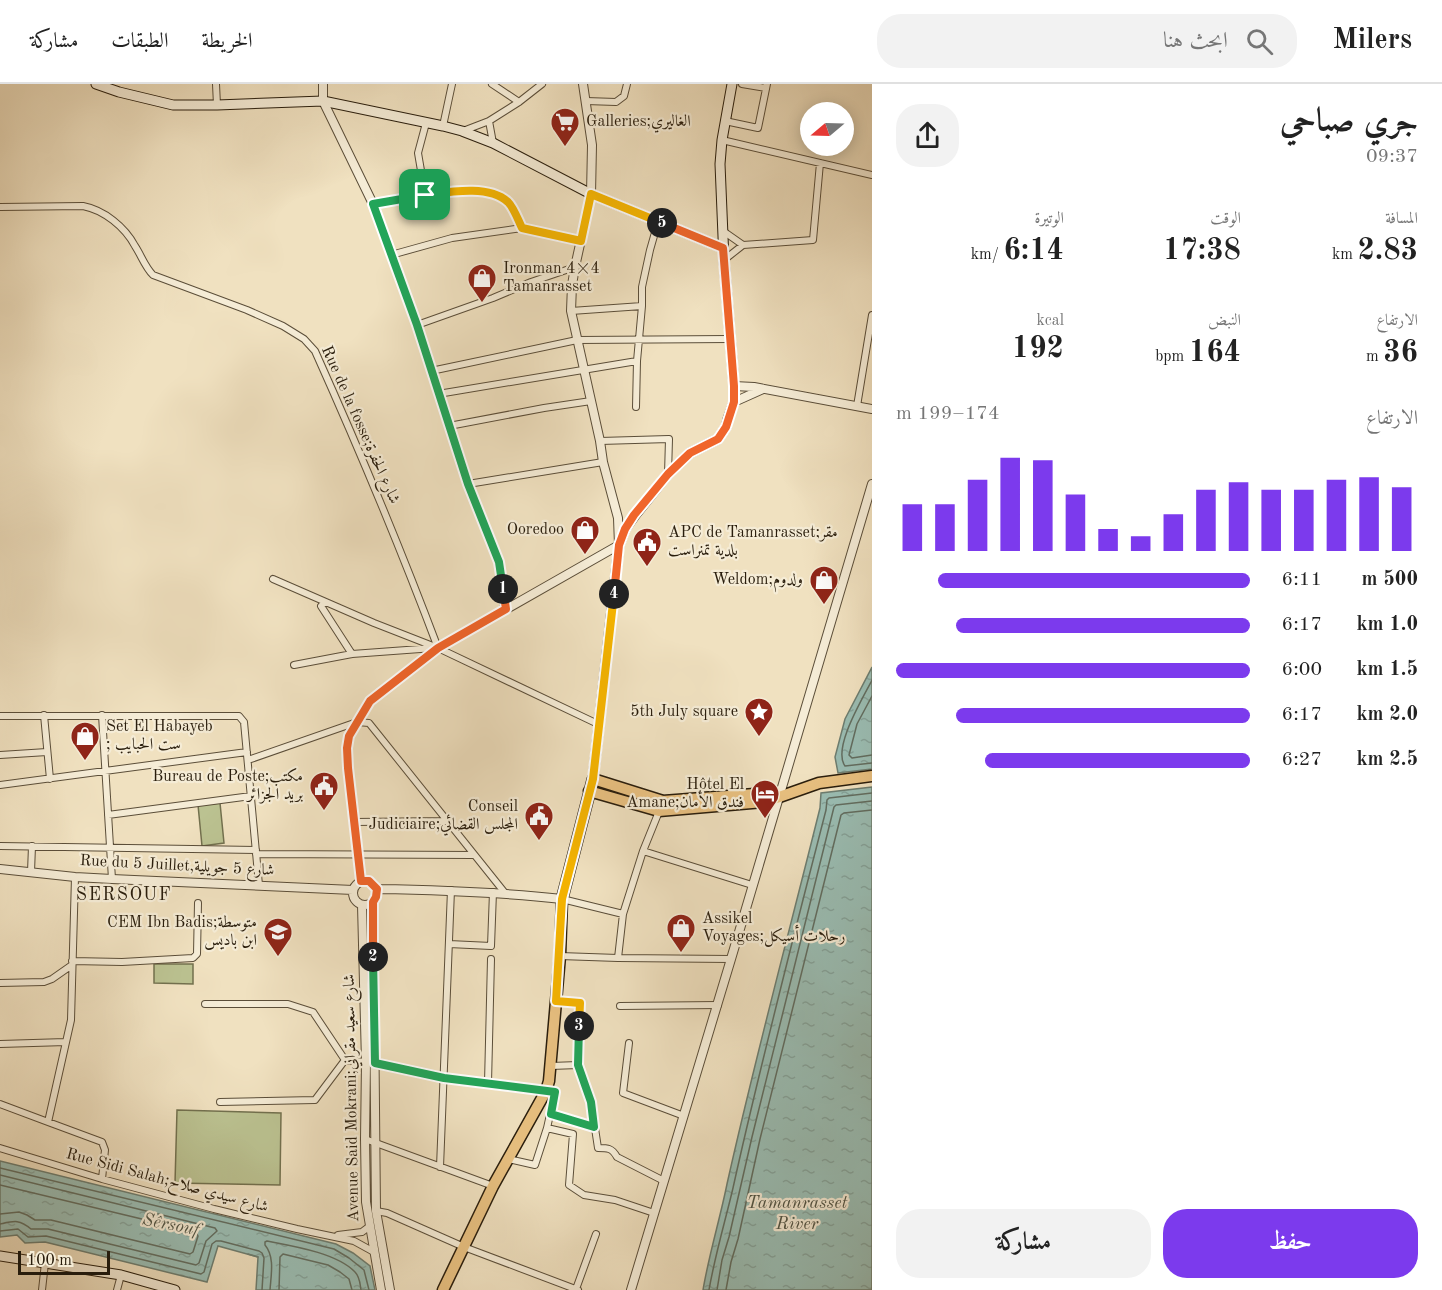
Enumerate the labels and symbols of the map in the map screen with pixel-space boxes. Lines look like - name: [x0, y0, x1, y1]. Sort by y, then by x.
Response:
- north arrow: [800, 102, 854, 156]
- supermarket icon: Galleries;الغاليري: [549, 106, 581, 148]
- place label: Galleries;الغاليري: [586, 114, 691, 133]
- pin: [399, 169, 450, 220]
- pin: 5: [647, 208, 677, 238]
- place label: Ironman 4×4 Tamanrasset: [503, 261, 600, 295]
- shop icon: Ironman 4×4 Tamanrasset: [466, 262, 498, 304]
- street label: Rue de la fosse;شارع الحفرة: [314, 344, 402, 508]
- shop icon: Ooredoo: [569, 514, 601, 556]
- place label: Ooredoo: [507, 522, 564, 538]
- place label: APC de Tamanrasset;مقر بلدية تمنراست: [668, 525, 838, 560]
- public building icon: APC de Tamanrasset;مقر بلدية تمنراست: [631, 526, 663, 568]
- shop icon: Weldom;ولدوم: [808, 564, 840, 606]
- place label: Weldom;ولدوم: [712, 572, 803, 593]
- pin: 1: [488, 574, 518, 604]
- pin: 4: [599, 579, 629, 609]
- place icon: 5th July square: [743, 696, 775, 738]
- place label: 5th July square: [630, 704, 738, 720]
- place label: Set El Habayeb ; ست الحبايب: [106, 719, 213, 754]
- shop icon: Set El Habayeb ; ست الحبايب: [69, 720, 101, 762]
- place label: Bureau de Poste;مكتب بريد الجزائر: [152, 767, 303, 804]
- public building icon: Bureau de Poste;مكتب بريد الجزائر: [308, 770, 340, 812]
- place label: Hôtel El Amane;فندق الأمان: [626, 777, 744, 811]
- hotel icon: Hôtel El Amane;فندق الأمان: [749, 778, 781, 820]
- place label: Conseil Judiciaire;المجلس القضائي: [368, 799, 518, 836]
- public building icon: Conseil Judiciaire;المجلس القضائي: [523, 800, 555, 842]
- street label: Rue du 5 Juillet,شارع 5 جويلية: [79, 853, 275, 883]
- district label: SERSOUF: [76, 886, 172, 904]
- place label: Assikel Voyages;رحلات أسيكل: [702, 911, 845, 947]
- shop icon: Assikel Voyages;رحلات أسيكل: [665, 912, 697, 954]
- place label: CEM Ibn Badis;متوسطة ابن باديس: [107, 915, 257, 950]
- school or university icon: CEM Ibn Badis;متوسطة ابن باديس: [262, 916, 294, 958]
- pin: 2: [358, 942, 388, 972]
- street label: Avenue Said Mokrani;شارع سعيد مقراني: [342, 974, 366, 1222]
- pin: 3: [564, 1011, 594, 1041]
- street label: Rue Sidi Salah;شارع سيدي صلاح: [63, 1146, 270, 1221]
- water label: Tamanrasset River: [746, 1194, 848, 1233]
- water label: Sêrsouf: [141, 1211, 204, 1240]
- scale bar: [18, 1248, 110, 1276]

